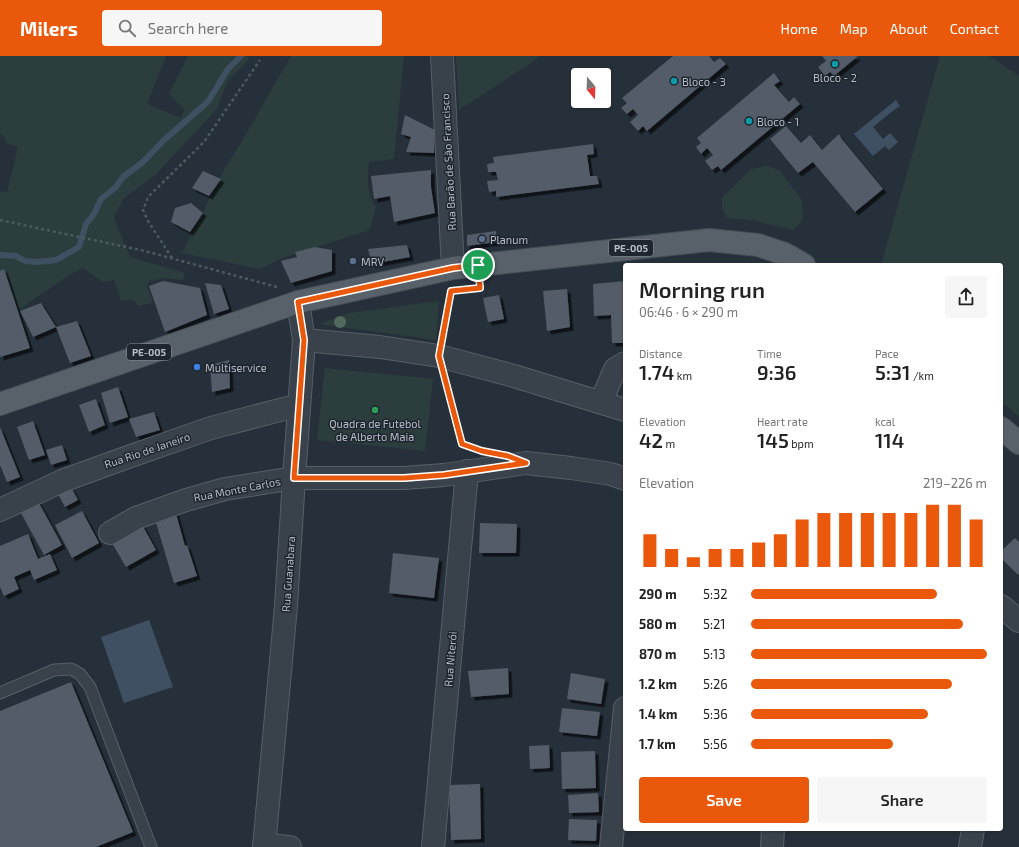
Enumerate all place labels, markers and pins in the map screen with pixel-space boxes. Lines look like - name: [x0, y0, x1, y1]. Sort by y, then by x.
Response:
- marker: Bloco - 2: [830, 59, 840, 69]
- place label: Bloco - 2: [813, 71, 857, 84]
- place label: Bloco - 3: [682, 75, 726, 88]
- marker: Bloco - 3: [669, 76, 679, 86]
- place label: Bloco - 1: [757, 115, 799, 128]
- marker: Bloco - 1: [744, 116, 754, 126]
- place label: Planum: [490, 233, 528, 246]
- marker: Planum: [477, 234, 487, 244]
- pin: [461, 248, 495, 282]
- place label: MRV: [361, 255, 384, 268]
- marker: MRV: [348, 256, 358, 266]
- place label: Multiservice: [205, 361, 267, 374]
- marker: Multiservice: [192, 362, 202, 372]
- marker: Quadra de Futebol de Alberto Maia: [370, 405, 380, 415]
- place label: Quadra de Futebol de Alberto Maia: [329, 417, 421, 443]

